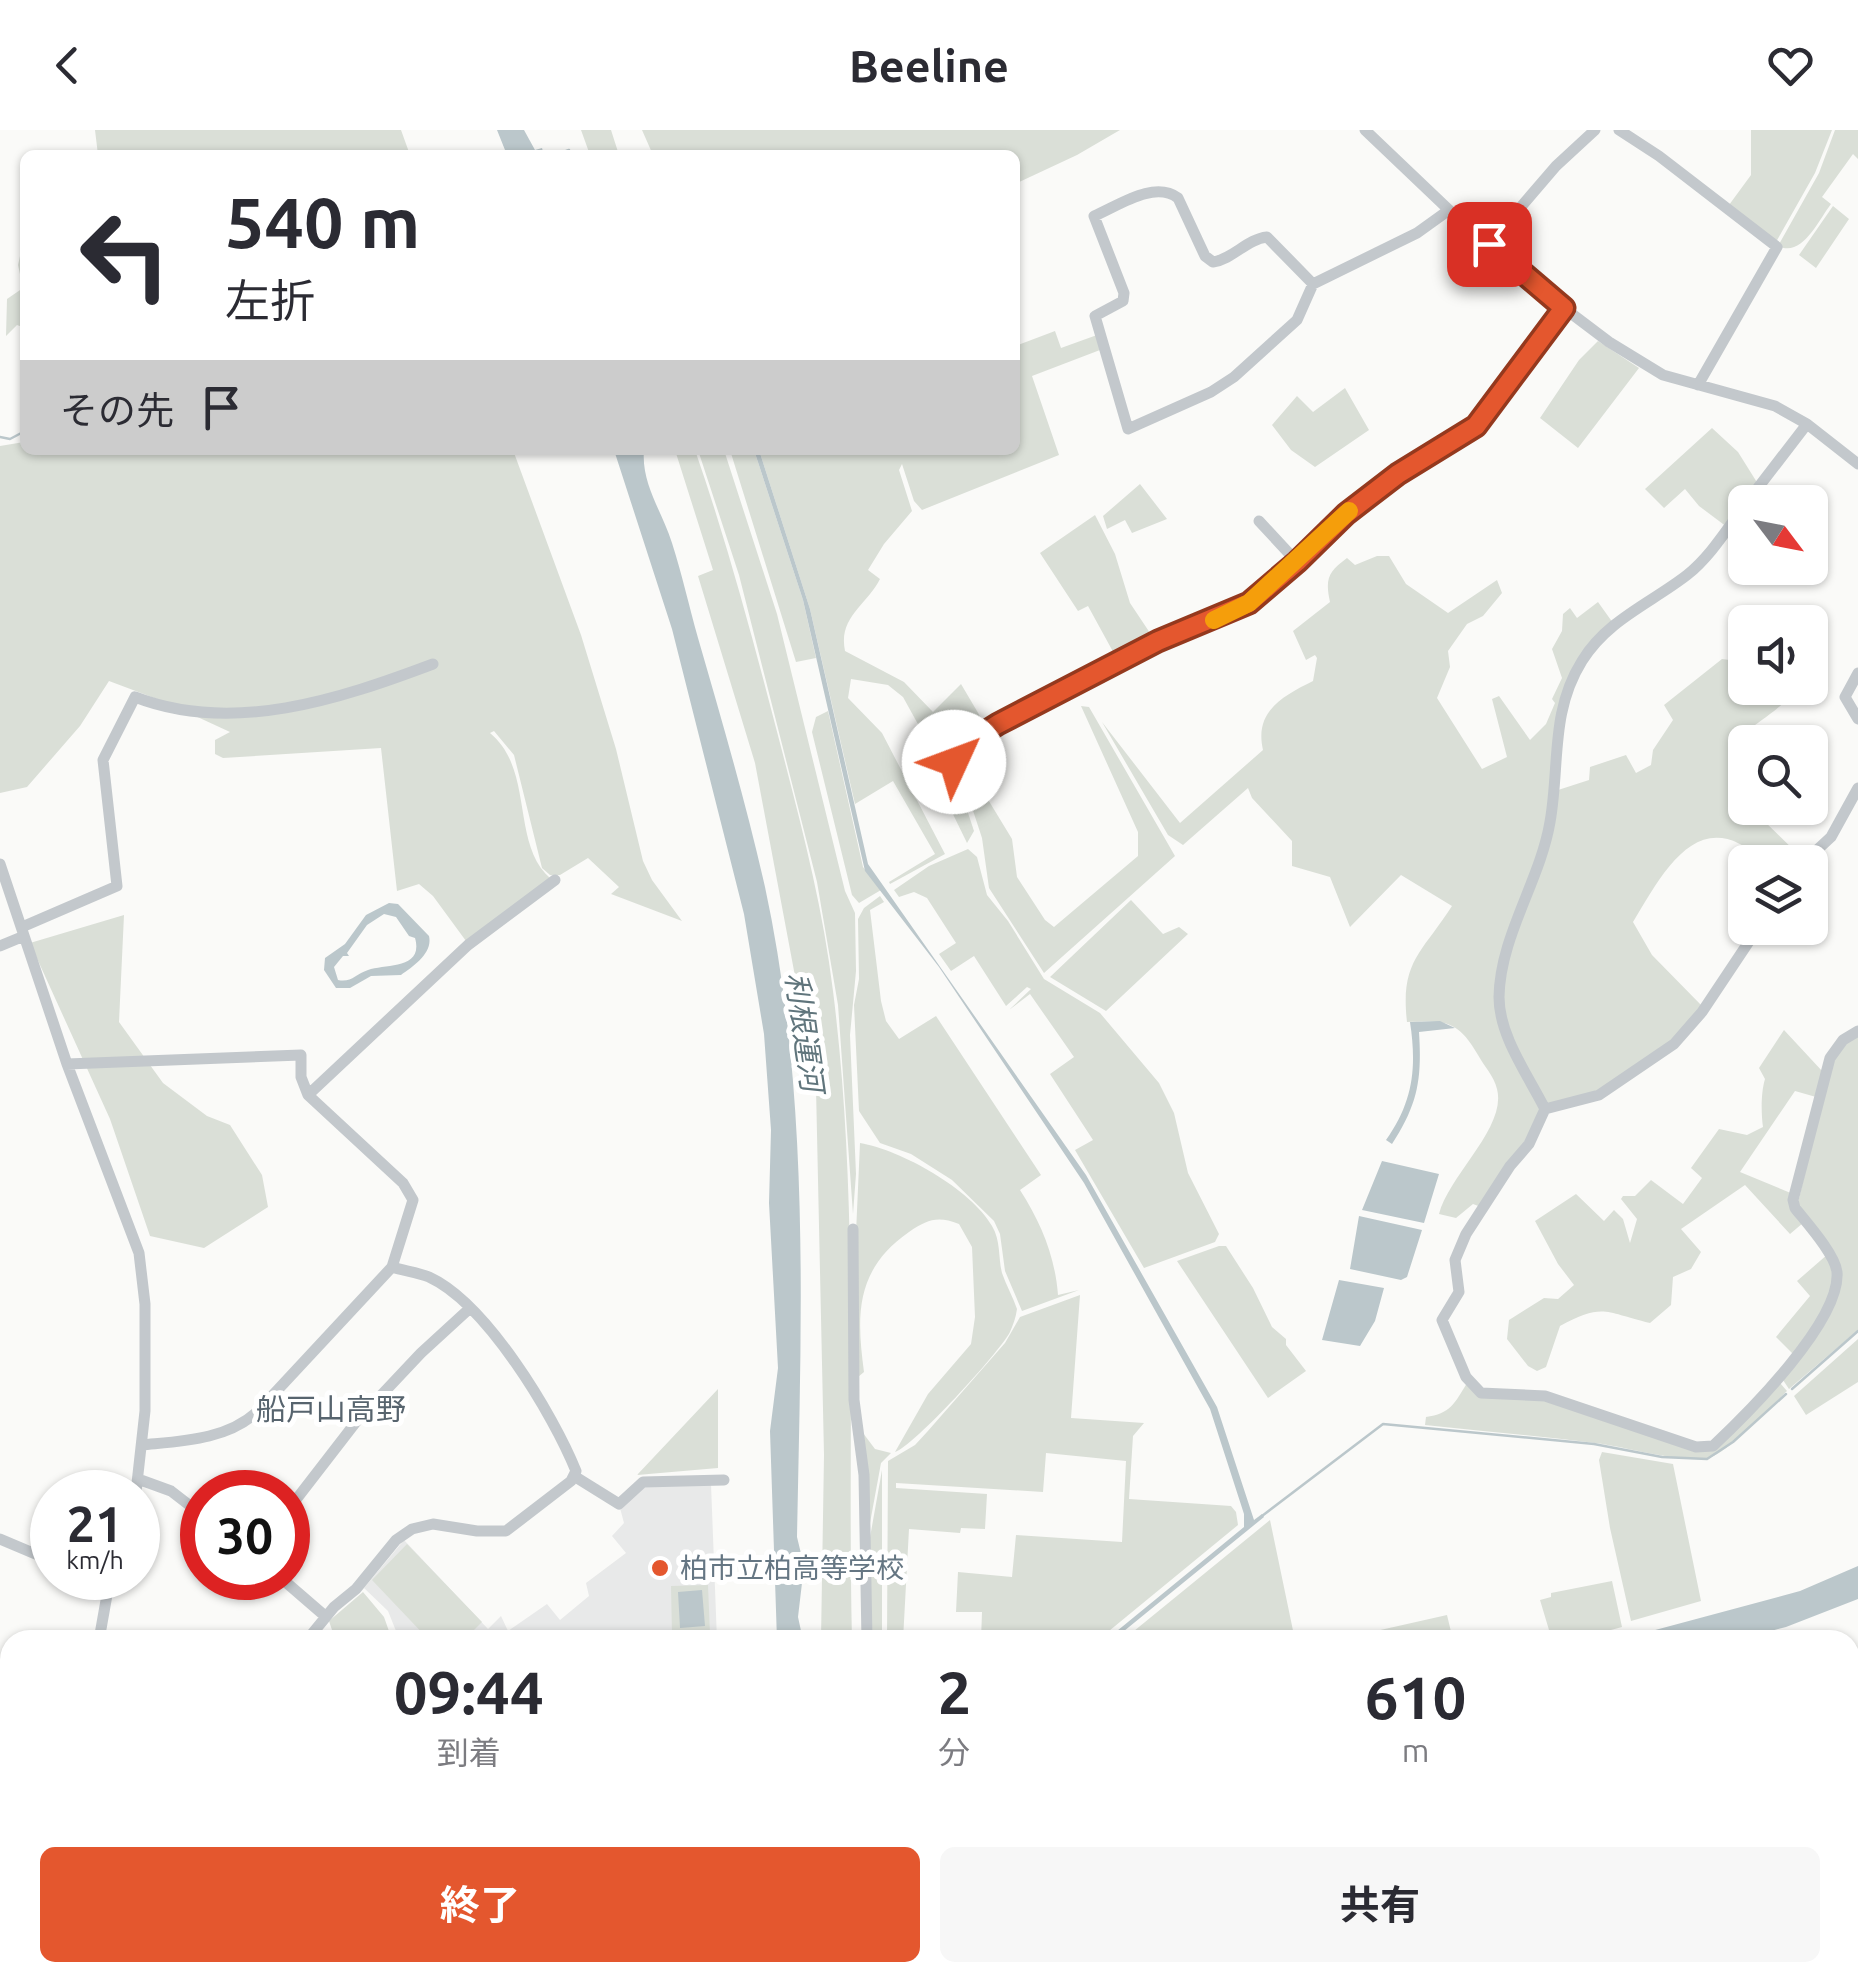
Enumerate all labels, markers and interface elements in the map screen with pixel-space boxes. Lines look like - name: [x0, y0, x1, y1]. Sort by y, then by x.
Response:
- icon: back: [40, 38, 95, 93]
- icon: heart: [1763, 38, 1818, 93]
- text: Beeline: [849, 40, 1009, 91]
- text: 540 m: [225, 183, 420, 261]
- icon: left: [60, 190, 190, 320]
- pin: [1447, 202, 1532, 287]
- icon: arrive: [1462, 217, 1517, 272]
- text: 左折: [225, 275, 315, 326]
- icon: arrive: [194, 380, 249, 435]
- text: その先: [60, 389, 174, 431]
- north arrow: [1728, 485, 1828, 585]
- map controls: [1728, 485, 1828, 945]
- button: sound: [1728, 605, 1828, 705]
- position arrow: [902, 710, 1006, 814]
- button: search: [1728, 725, 1828, 825]
- button: layers: [1728, 845, 1828, 945]
- water label: 利根運河: [780, 970, 831, 1099]
- district label: 船戸山高野: [256, 1392, 406, 1426]
- speed limit sign: 30: [180, 1470, 310, 1600]
- text: 21: [67, 1495, 123, 1551]
- text: km/h: [66, 1546, 124, 1574]
- place label: 柏市立柏高等学校: [680, 1552, 904, 1583]
- marker: 柏市立柏高等学校: [649, 1557, 671, 1579]
- text: 09:44: [394, 1658, 544, 1725]
- text: 2: [937, 1658, 971, 1725]
- text: 610: [1365, 1663, 1466, 1730]
- text: m: [1402, 1732, 1429, 1768]
- text: 到着: [437, 1734, 501, 1770]
- text: 分: [938, 1734, 970, 1770]
- button: 終了: [40, 1847, 920, 1962]
- button: 共有: [940, 1847, 1820, 1962]

